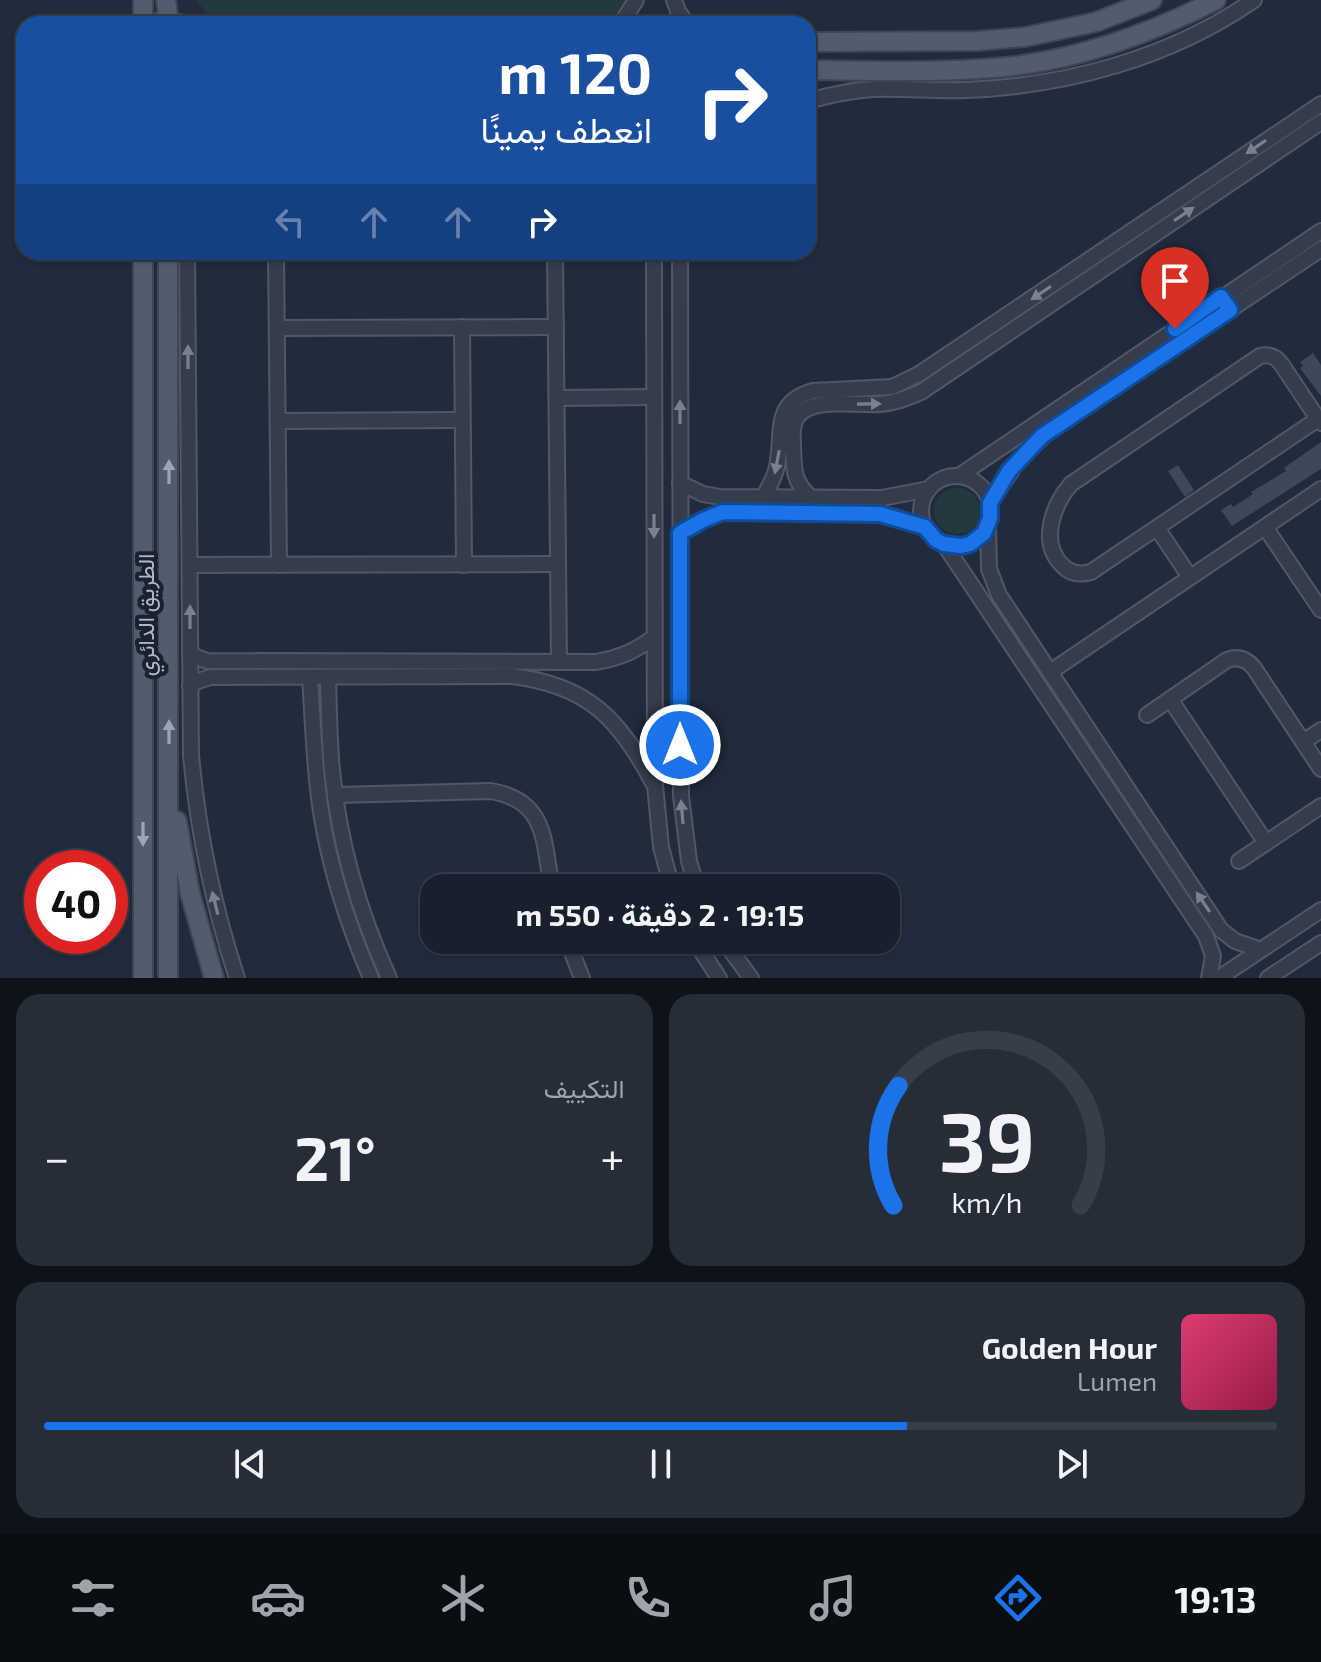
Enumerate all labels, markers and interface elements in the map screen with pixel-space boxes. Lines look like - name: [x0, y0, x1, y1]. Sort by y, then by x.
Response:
- text: 120 m: [498, 38, 652, 105]
- icon: right: [680, 48, 784, 152]
- text: انعطف يمينًا: [481, 107, 652, 150]
- one-way arrow: [1246, 140, 1267, 155]
- icon: left: [268, 200, 312, 244]
- icon: ahead: [352, 200, 396, 244]
- icon: ahead: [436, 200, 480, 244]
- icon: right: [520, 200, 564, 244]
- one-way arrow: [1174, 207, 1195, 222]
- pin: [1141, 247, 1209, 329]
- icon: arrive: [1153, 259, 1197, 303]
- one-way arrow: [1030, 285, 1051, 300]
- one-way arrow: [182, 344, 194, 369]
- one-way arrow: [857, 398, 882, 410]
- one-way arrow: [674, 399, 686, 424]
- one-way arrow: [770, 450, 782, 475]
- one-way arrow: [163, 459, 175, 484]
- one-way arrow: [648, 514, 660, 539]
- street label: الطريق الدائري: [132, 554, 165, 676]
- one-way arrow: [184, 604, 196, 629]
- position arrow: [638, 703, 722, 787]
- one-way arrow: [163, 719, 175, 744]
- one-way arrow: [676, 799, 689, 824]
- one-way arrow: [137, 822, 149, 847]
- speed limit sign: 40: [24, 850, 128, 954]
- one-way arrow: [208, 891, 221, 916]
- one-way arrow: [1196, 892, 1211, 913]
- text: 19:15 · 2 دقيقة · 550 m: [516, 896, 804, 932]
- text: التكييف: [544, 1072, 625, 1103]
- text: 39: [939, 1089, 1035, 1189]
- text: 21°: [294, 1121, 376, 1193]
- text: −: [44, 1130, 70, 1183]
- text: +: [600, 1130, 624, 1183]
- text: km/h: [951, 1184, 1022, 1219]
- text: Golden Hour: [982, 1329, 1157, 1365]
- text: Lumen: [1077, 1365, 1157, 1396]
- icon: previous: [228, 1442, 272, 1486]
- icon: pause: [639, 1442, 683, 1486]
- icon: next: [1050, 1442, 1094, 1486]
- icon: filters: [65, 1570, 121, 1626]
- icon: car: [250, 1570, 306, 1626]
- icon: climate: [435, 1570, 491, 1626]
- icon: phone: [620, 1570, 676, 1626]
- icon: music: [805, 1570, 861, 1626]
- icon: directions: [990, 1570, 1046, 1626]
- text: 19:13: [1175, 1577, 1257, 1620]

